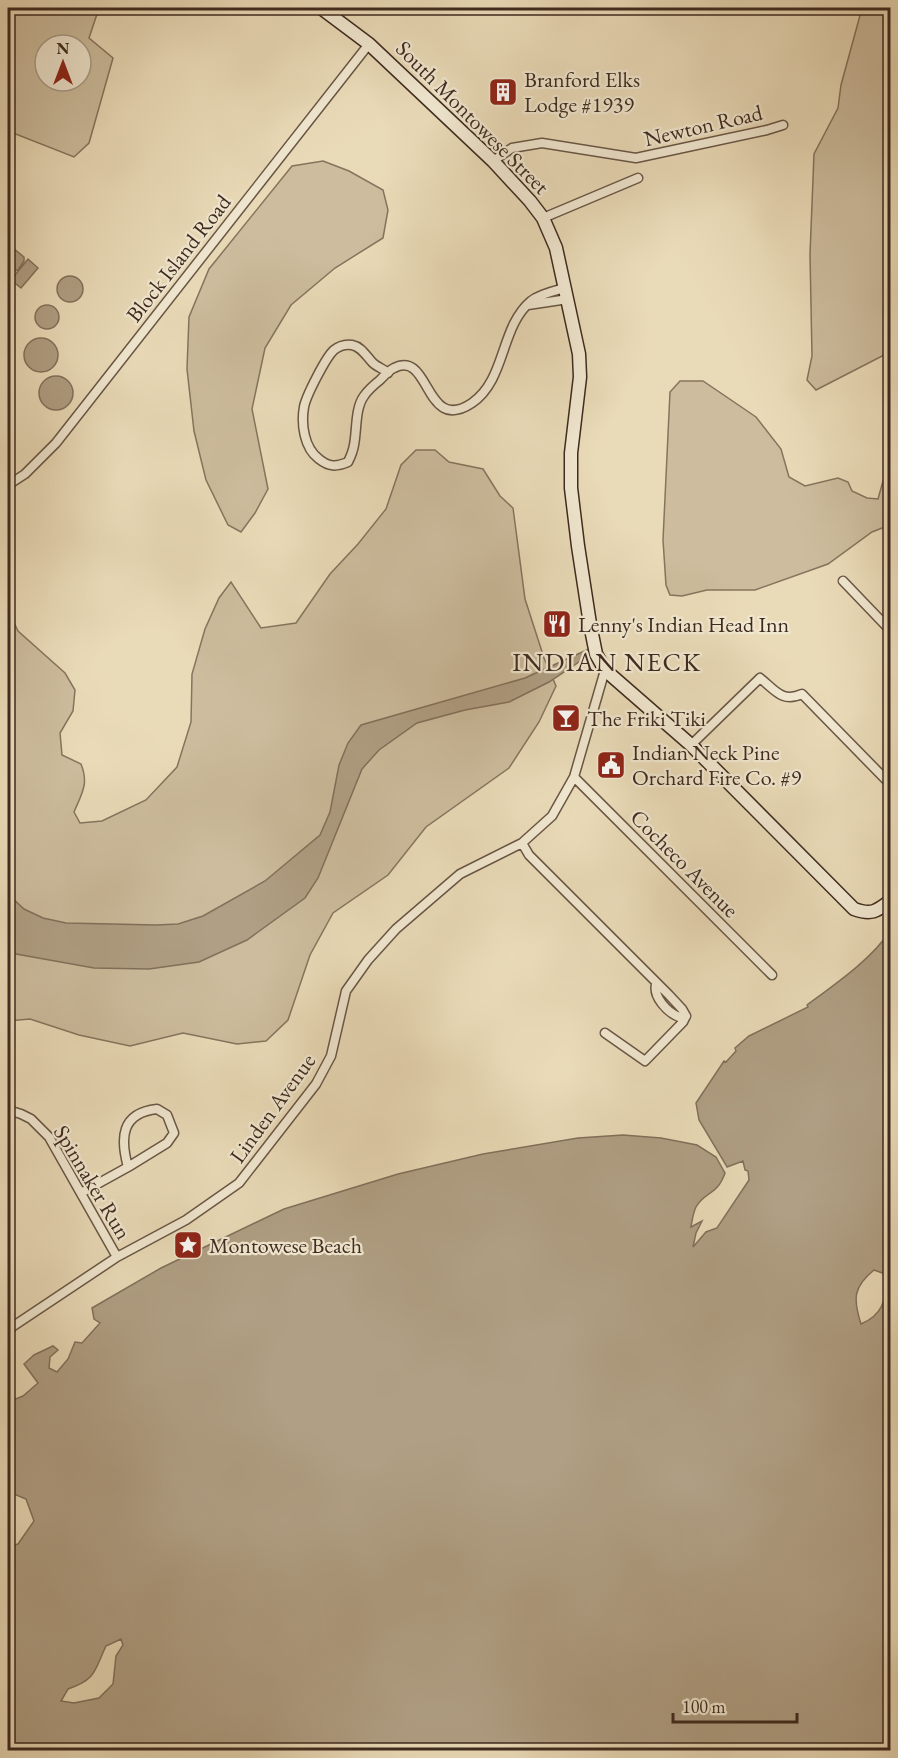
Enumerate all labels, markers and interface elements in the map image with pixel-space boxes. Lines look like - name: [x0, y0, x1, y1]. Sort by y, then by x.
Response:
- north arrow: [33, 33, 93, 93]
- street label: South Montowese Street: [389, 34, 556, 201]
- text: N: [57, 38, 70, 59]
- place label: Branford Elks Lodge #1939: [524, 65, 640, 119]
- building icon: Branford Elks Lodge #1939: [487, 76, 519, 108]
- street label: Newton Road: [641, 98, 766, 153]
- street label: Block Island Road: [119, 188, 238, 328]
- restaurant icon: Lenny's Indian Head Inn: [541, 608, 573, 640]
- place label: Lenny's Indian Head Inn: [578, 610, 790, 639]
- district label: INDIAN NECK: [512, 645, 702, 679]
- bar icon: The Friki Tiki: [550, 702, 582, 734]
- place label: The Friki Tiki: [587, 704, 706, 733]
- place label: Indian Neck Pine Orchard Fire Co. #9: [632, 738, 802, 792]
- public building icon: Indian Neck Pine Orchard Fire Co. #9: [595, 749, 627, 781]
- street label: Cocheco Avenue: [624, 803, 745, 924]
- street label: Linden Avenue: [223, 1047, 322, 1169]
- street label: Spinnaker Run: [47, 1120, 138, 1245]
- place icon: Montowese Beach: [172, 1229, 204, 1261]
- place label: Montowese Beach: [209, 1231, 362, 1260]
- scale bar: [673, 1686, 798, 1724]
- text: 100 m: [682, 1695, 726, 1718]

